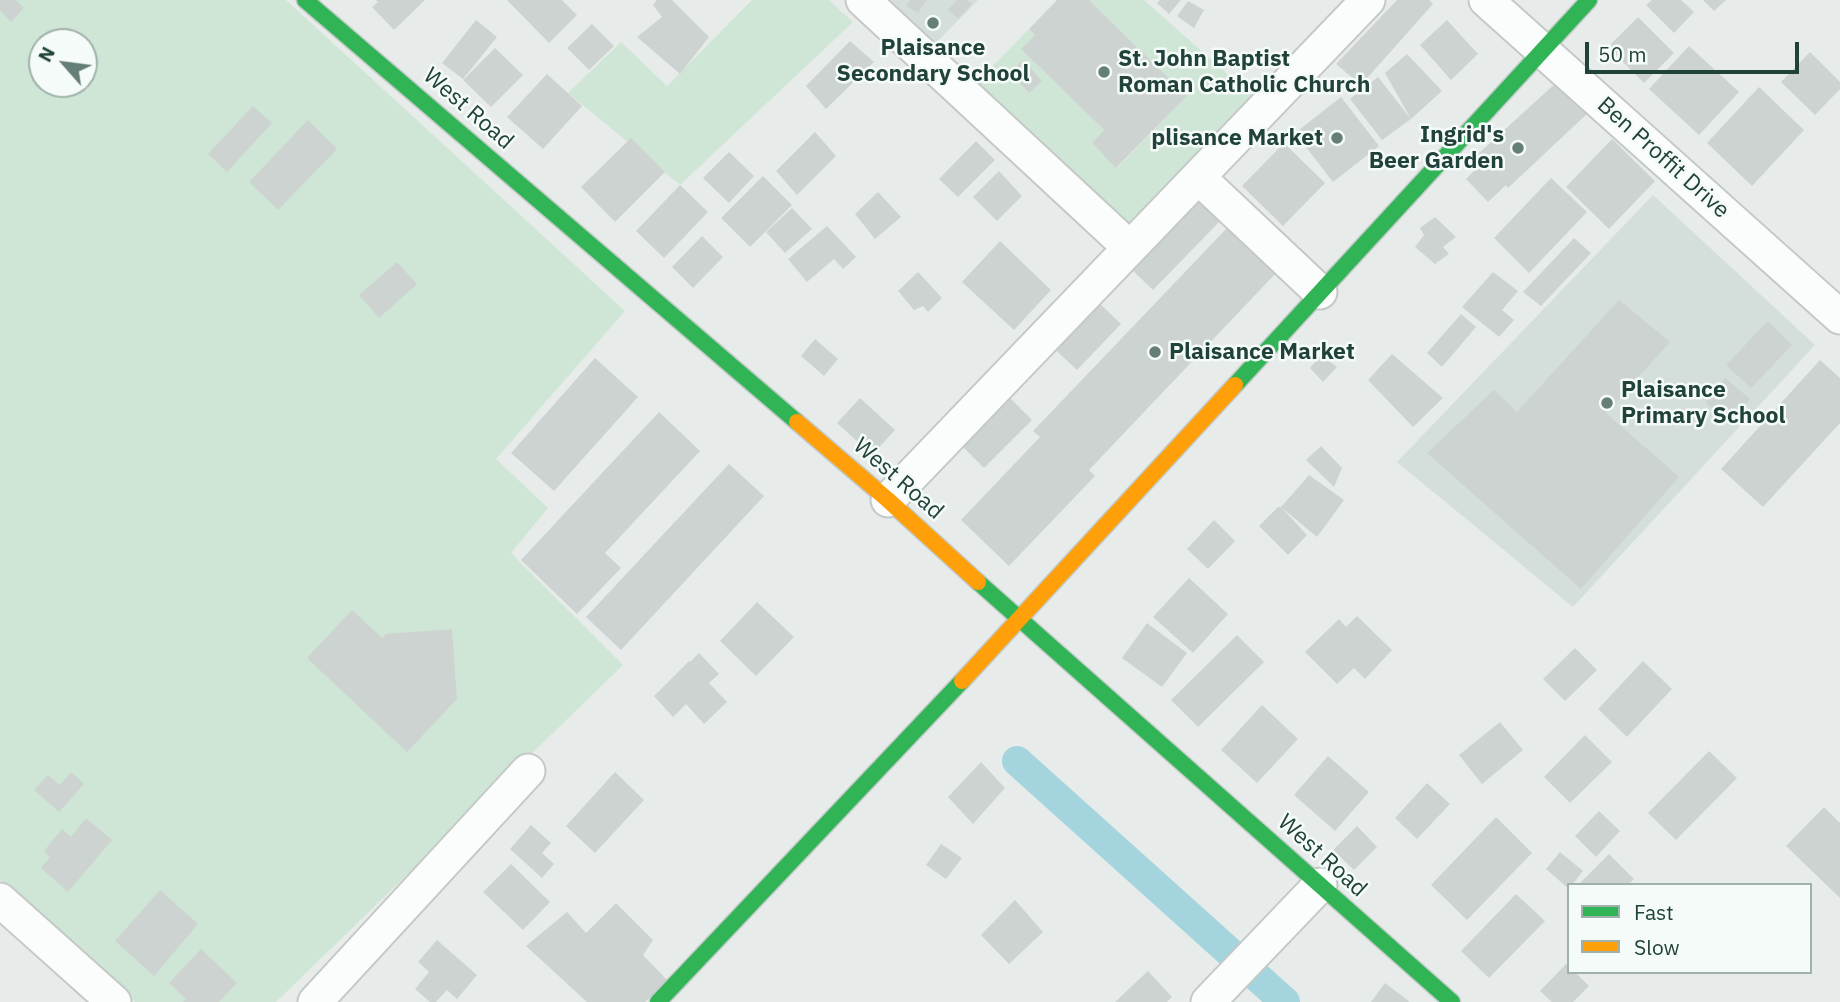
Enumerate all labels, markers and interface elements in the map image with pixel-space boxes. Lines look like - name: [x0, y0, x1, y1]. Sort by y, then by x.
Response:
- marker: Plaisance Secondary School: [925, 15, 941, 31]
- north arrow: [28, 28, 98, 98]
- scale bar: [1588, 28, 1801, 72]
- place label: Plaisance Secondary School: [837, 34, 1029, 88]
- text: 50 m: [1598, 40, 1647, 68]
- text: N: [32, 42, 60, 66]
- place label: St. John Baptist Roman Catholic Church: [1118, 45, 1370, 99]
- street label: West Road: [417, 62, 519, 156]
- marker: St. John Baptist Roman Catholic Church: [1096, 64, 1112, 80]
- street label: Ben Proffit Drive: [1591, 91, 1735, 225]
- place label: Ingrid's Beer Garden: [1369, 121, 1504, 175]
- place label: plisance Market: [1151, 124, 1323, 152]
- marker: plisance Market: [1329, 130, 1345, 146]
- marker: Ingrid's Beer Garden: [1510, 140, 1526, 156]
- place label: Plaisance Market: [1169, 338, 1355, 366]
- marker: Plaisance Market: [1147, 344, 1163, 360]
- place label: Plaisance Primary School: [1621, 376, 1785, 430]
- marker: Plaisance Primary School: [1599, 395, 1615, 411]
- street label: West Road: [847, 432, 949, 526]
- street label: West Road: [1272, 809, 1372, 903]
- legend: [1567, 883, 1812, 974]
- text: Fast: [1634, 898, 1674, 926]
- text: Slow: [1634, 933, 1680, 961]

